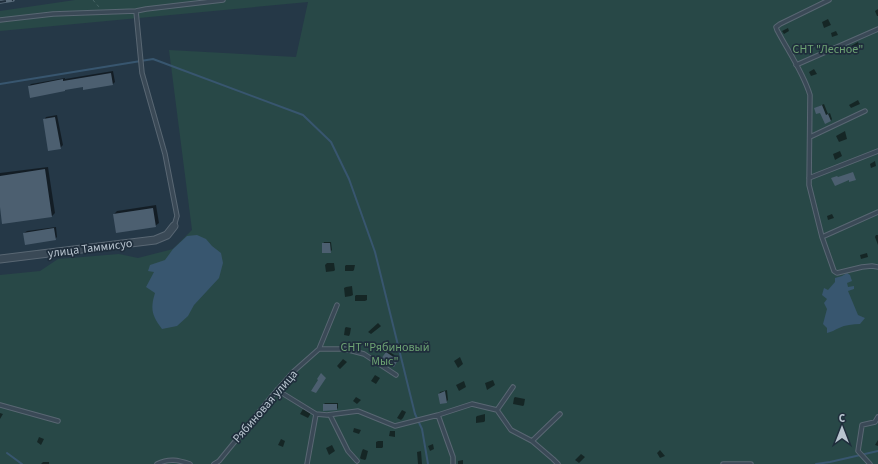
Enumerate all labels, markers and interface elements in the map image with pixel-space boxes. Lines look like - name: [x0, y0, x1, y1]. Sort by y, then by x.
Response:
- park label: СНТ "Лесное": [793, 41, 863, 58]
- street label: улица Таммисуо: [47, 235, 133, 262]
- park label: СНТ "Рябиновый Мыс": [341, 339, 429, 370]
- street label: Рябиновая улица: [229, 366, 302, 446]
- north arrow: [822, 408, 862, 448]
- text: С: [839, 411, 846, 426]

